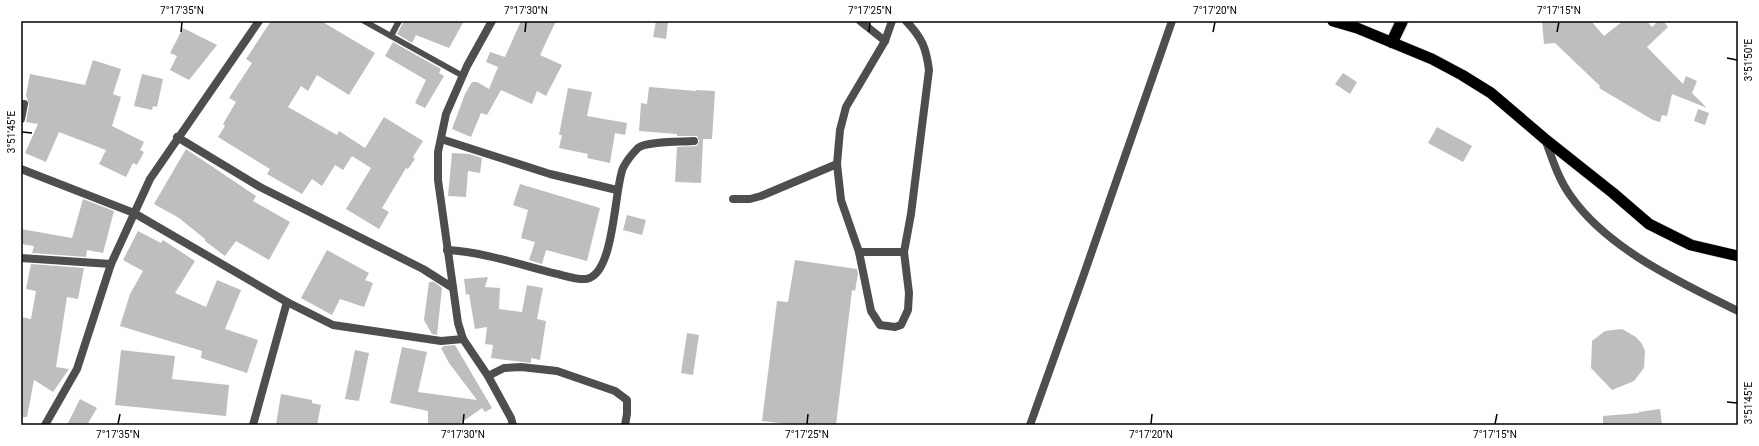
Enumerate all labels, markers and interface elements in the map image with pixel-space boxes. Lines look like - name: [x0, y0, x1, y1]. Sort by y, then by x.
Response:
- text: 7°17'35"N: [160, 5, 204, 16]
- text: 7°17'30"N: [504, 5, 548, 16]
- text: 7°17'25"N: [848, 5, 892, 16]
- text: 7°17'20"N: [1193, 5, 1237, 16]
- text: 7°17'15"N: [1537, 5, 1581, 16]
- text: 3°51'50"E: [1743, 38, 1754, 81]
- text: 3°51'45"E: [6, 110, 17, 153]
- text: 3°51'45"E: [1743, 381, 1754, 424]
- text: 7°17'35"N: [96, 429, 140, 440]
- text: 7°17'30"N: [441, 429, 485, 440]
- text: 7°17'25"N: [785, 429, 829, 440]
- text: 7°17'20"N: [1129, 429, 1173, 440]
- text: 7°17'15"N: [1473, 429, 1517, 440]

